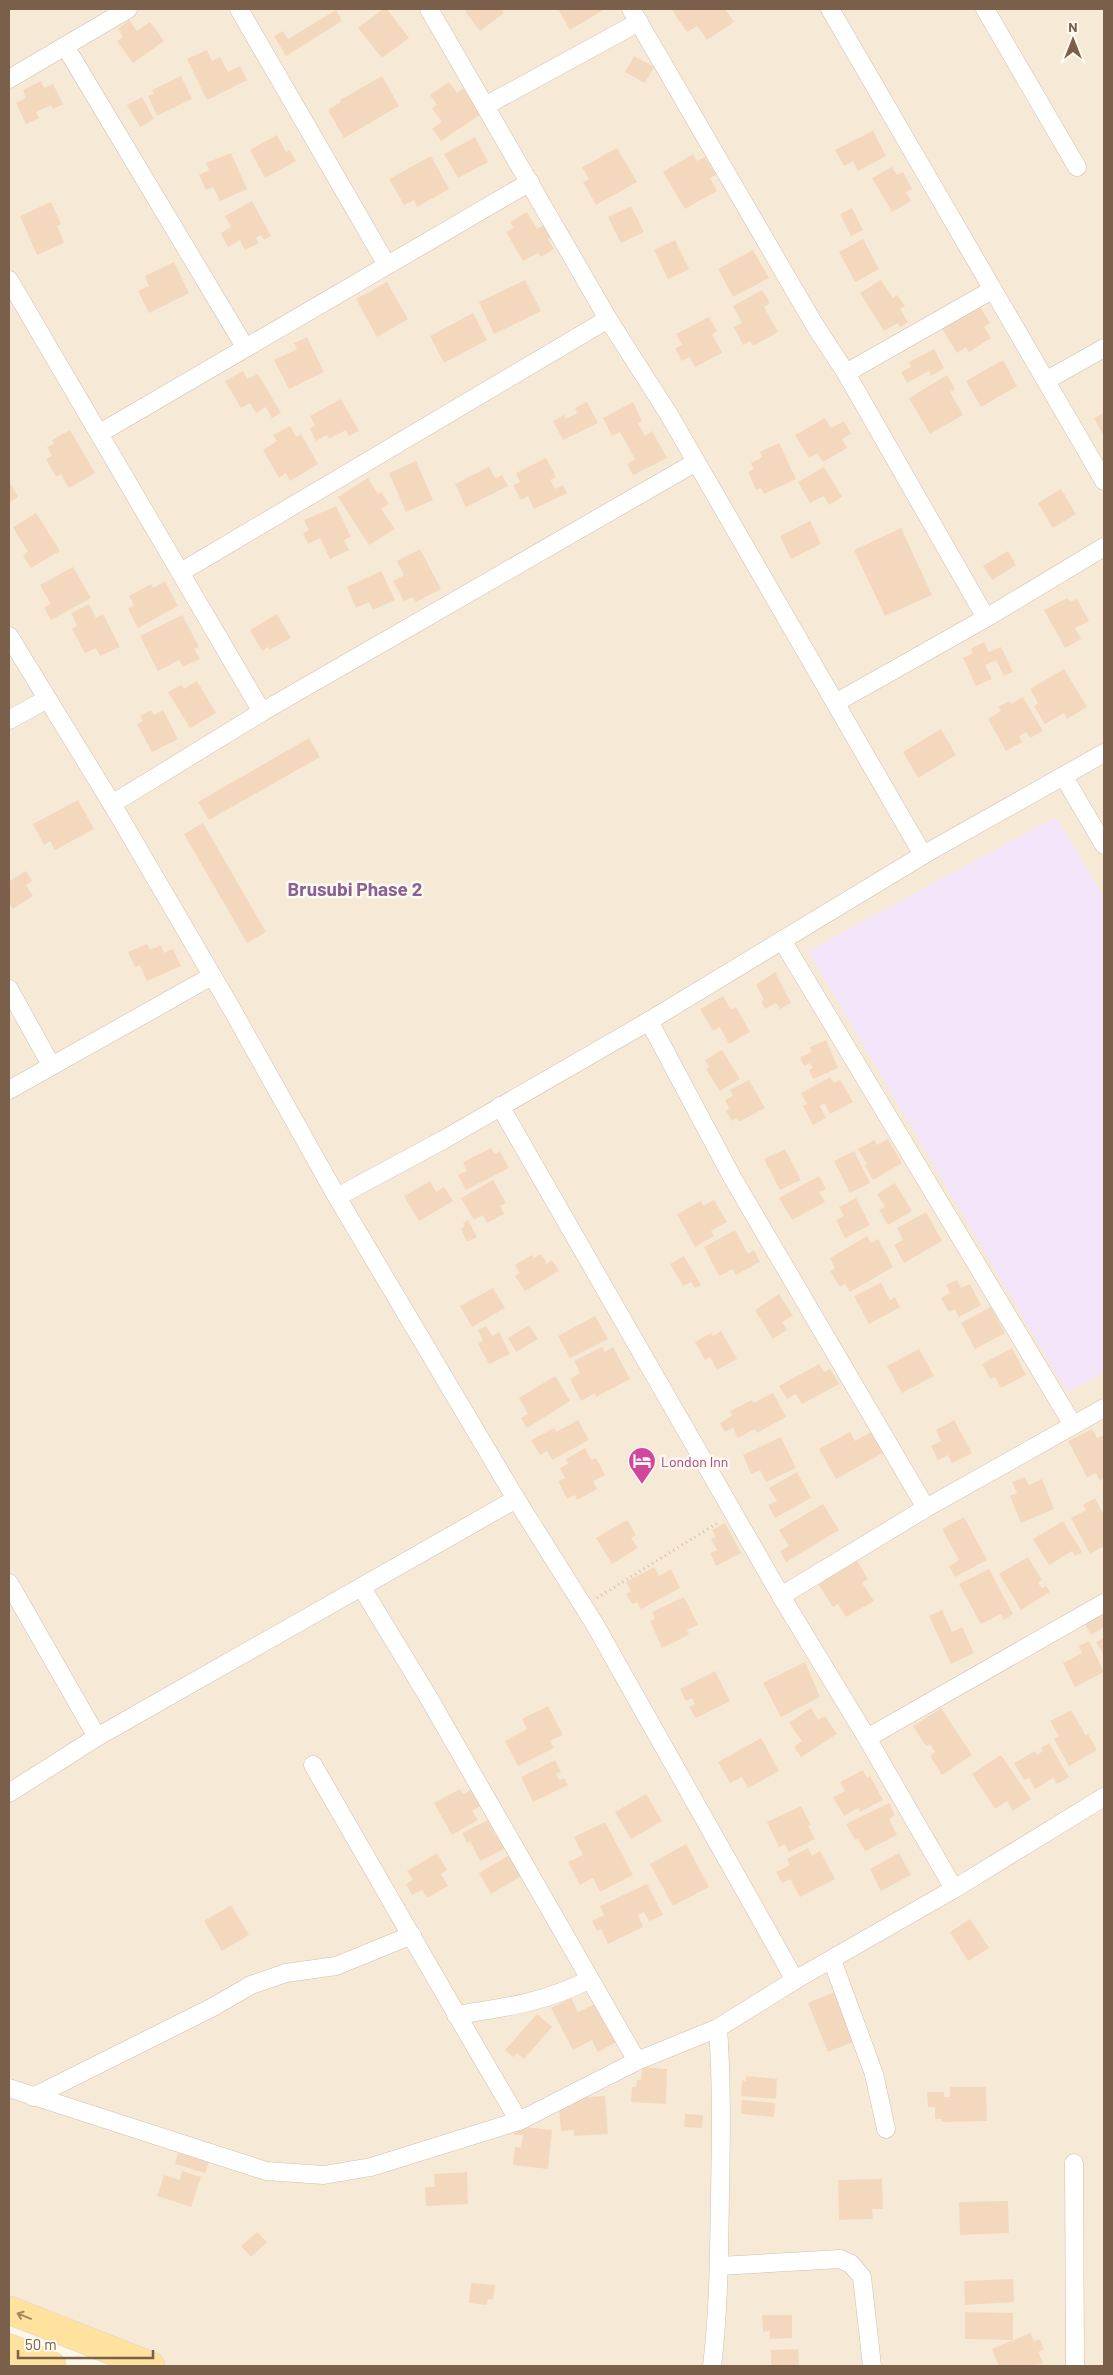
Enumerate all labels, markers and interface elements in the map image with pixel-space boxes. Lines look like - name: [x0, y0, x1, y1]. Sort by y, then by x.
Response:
- north arrow: [1048, 15, 1098, 65]
- text: N: [1068, 18, 1078, 35]
- district label: Brusubi Phase 2: [288, 877, 422, 900]
- hotel icon: London Inn: [627, 1446, 657, 1485]
- place label: London Inn: [661, 1453, 728, 1470]
- one-way arrow: [17, 2311, 32, 2320]
- scale bar: [18, 2328, 152, 2360]
- text: 50 m: [25, 2335, 57, 2353]

